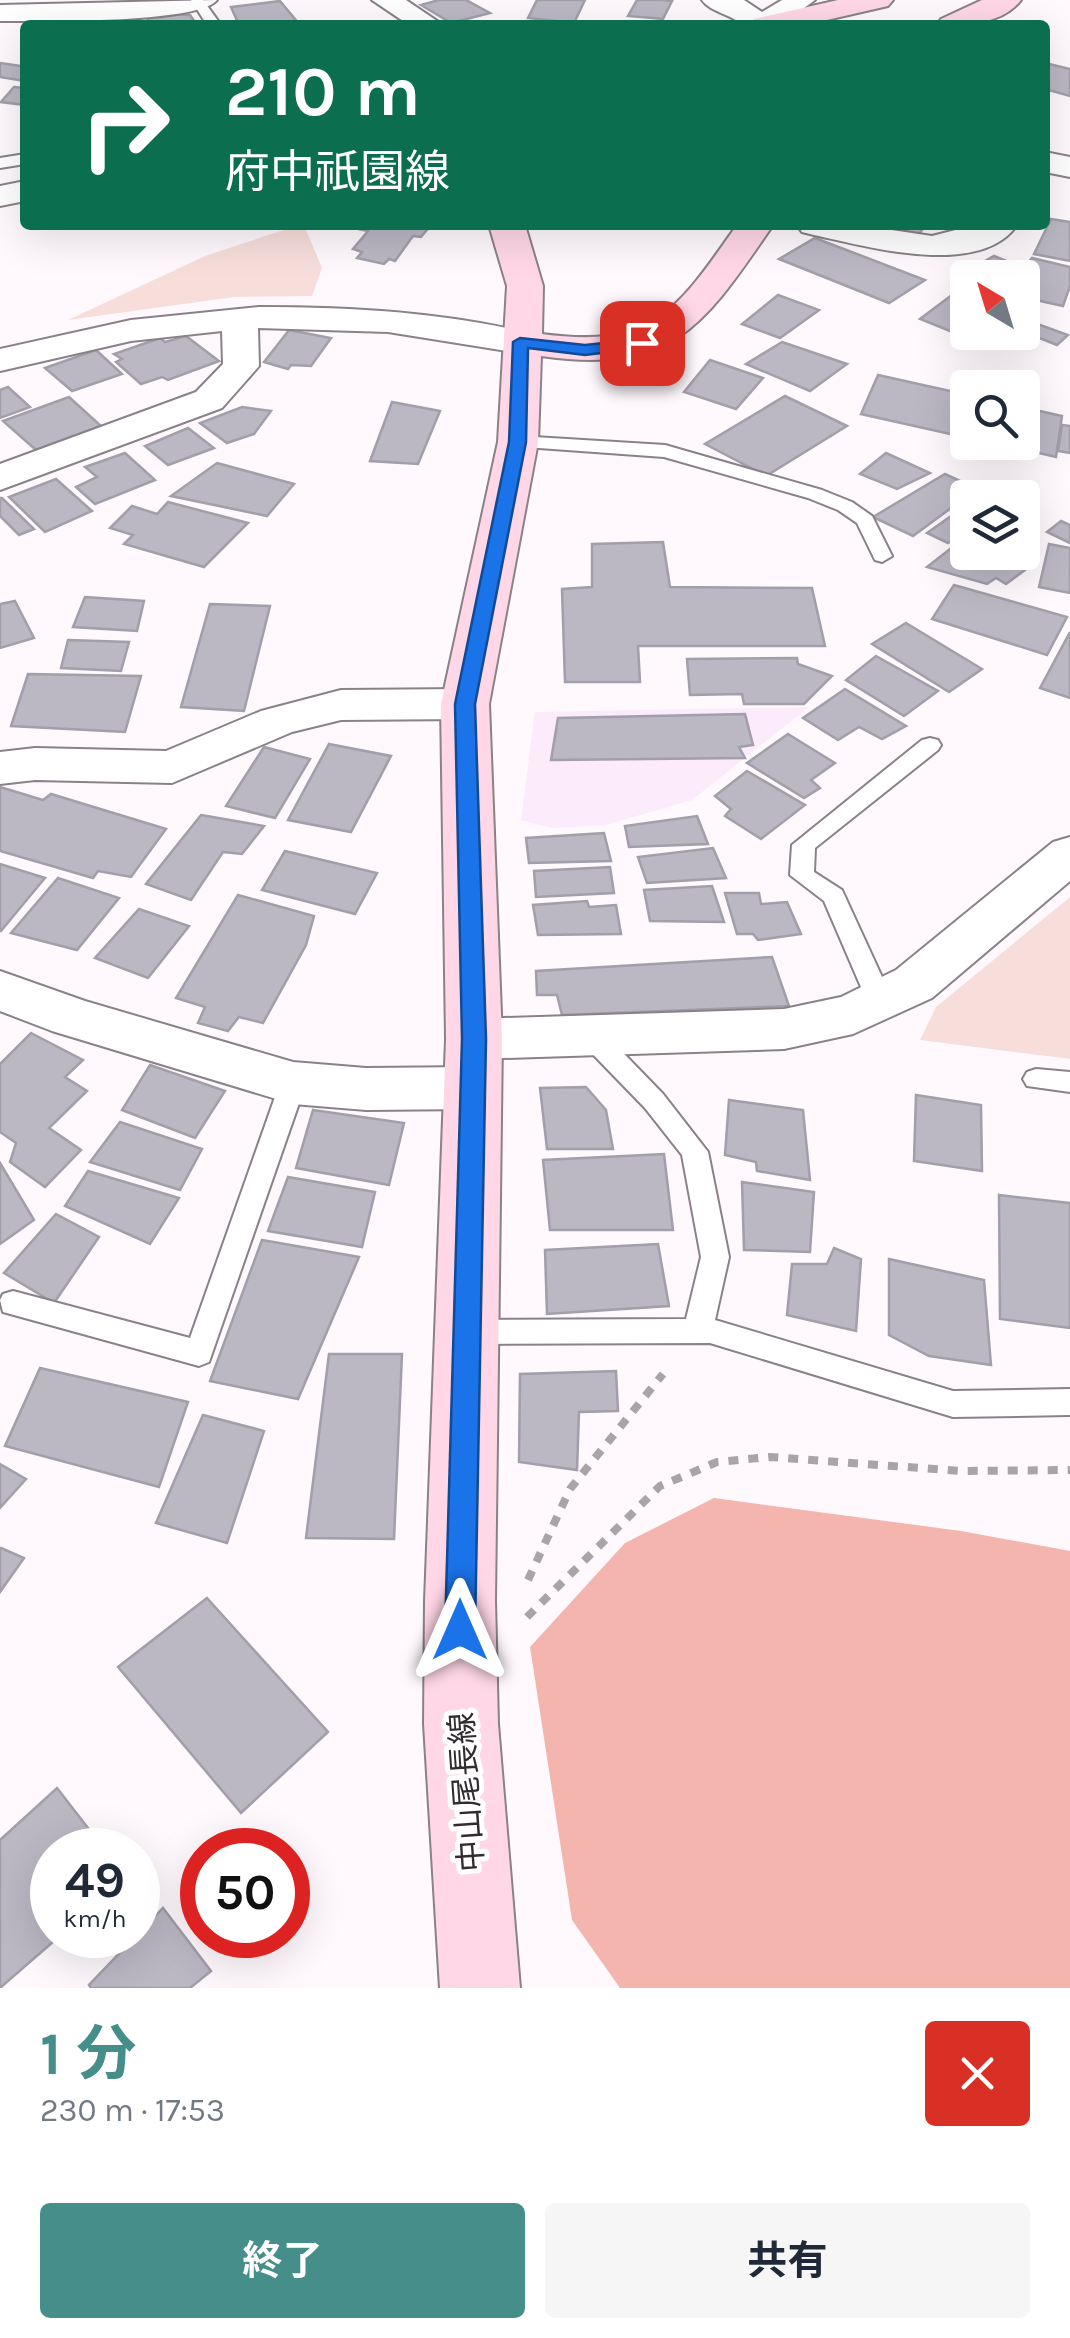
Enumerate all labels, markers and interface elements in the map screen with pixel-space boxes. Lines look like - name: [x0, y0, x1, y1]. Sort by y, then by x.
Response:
- text: 210 m: [225, 51, 421, 133]
- icon: right: [60, 60, 190, 190]
- text: 府中祇園線: [225, 146, 450, 198]
- north arrow: [950, 260, 1040, 350]
- map controls: [950, 260, 1040, 570]
- pin: [600, 301, 685, 386]
- icon: arrive: [615, 316, 670, 371]
- button: search: [950, 370, 1040, 460]
- button: layers: [950, 480, 1040, 570]
- position arrow: [408, 1578, 512, 1682]
- street label: 中山尾長線: [443, 1711, 491, 1873]
- speed limit sign: 50: [180, 1828, 310, 1958]
- text: 49: [65, 1851, 125, 1910]
- text: km/h: [63, 1904, 127, 1933]
- text: 1 分: [40, 2019, 137, 2089]
- button: close: [925, 2021, 1030, 2126]
- text: 230 m · 17:53: [40, 2092, 225, 2129]
- button: 終了: [40, 2203, 525, 2318]
- button: 共有: [545, 2203, 1030, 2318]

